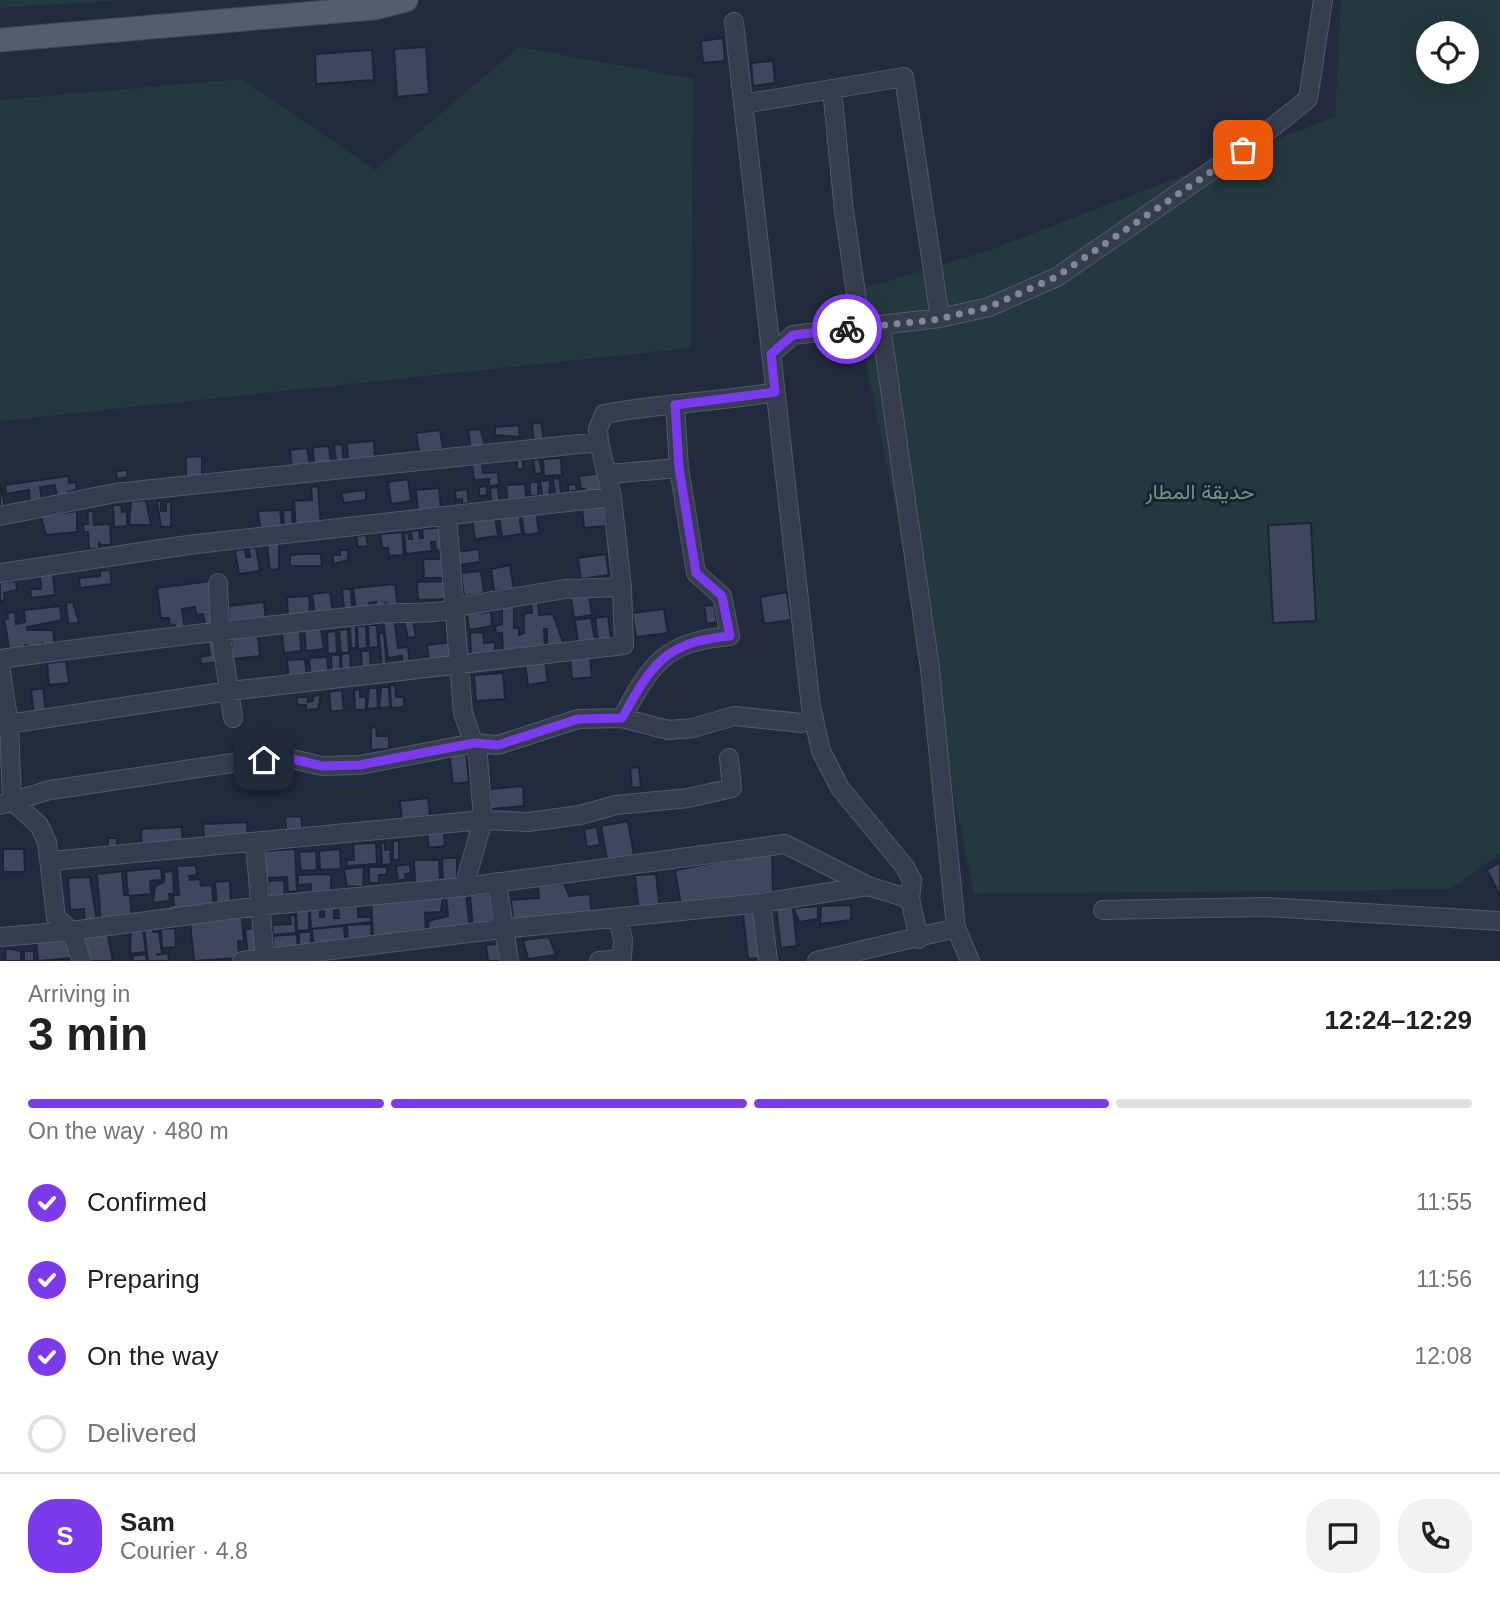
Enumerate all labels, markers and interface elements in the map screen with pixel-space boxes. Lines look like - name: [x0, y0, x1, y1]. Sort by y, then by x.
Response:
- map controls: [1416, 21, 1479, 84]
- button: locate: [1416, 21, 1479, 84]
- pin: [1213, 120, 1273, 180]
- icon: bag: [1224, 131, 1262, 169]
- courier: [812, 294, 882, 364]
- icon: bike: [828, 310, 866, 348]
- park label: حديقة المطار: [1145, 480, 1254, 505]
- pin: [234, 730, 294, 790]
- icon: home: [245, 741, 283, 779]
- text: Arriving in: [28, 981, 130, 1007]
- text: 12:24–12:29: [1325, 1005, 1472, 1035]
- text: 3 min: [28, 1008, 148, 1060]
- text: On the way · 480 m: [28, 1118, 229, 1144]
- icon: check: [28, 1184, 66, 1222]
- text: Confirmed: [87, 1187, 207, 1217]
- text: 11:55: [1416, 1189, 1472, 1215]
- icon: check: [28, 1261, 66, 1299]
- text: Preparing: [87, 1264, 200, 1294]
- text: 11:56: [1416, 1266, 1472, 1292]
- icon: check: [28, 1338, 66, 1376]
- text: On the way: [87, 1341, 219, 1371]
- text: 12:08: [1414, 1343, 1472, 1369]
- text: Delivered: [87, 1418, 197, 1448]
- button: chat: [1306, 1499, 1380, 1573]
- button: phone: [1398, 1499, 1472, 1573]
- text: Sam: [120, 1507, 175, 1537]
- text: S: [56, 1521, 74, 1551]
- text: Courier · 4.8: [120, 1538, 248, 1564]

